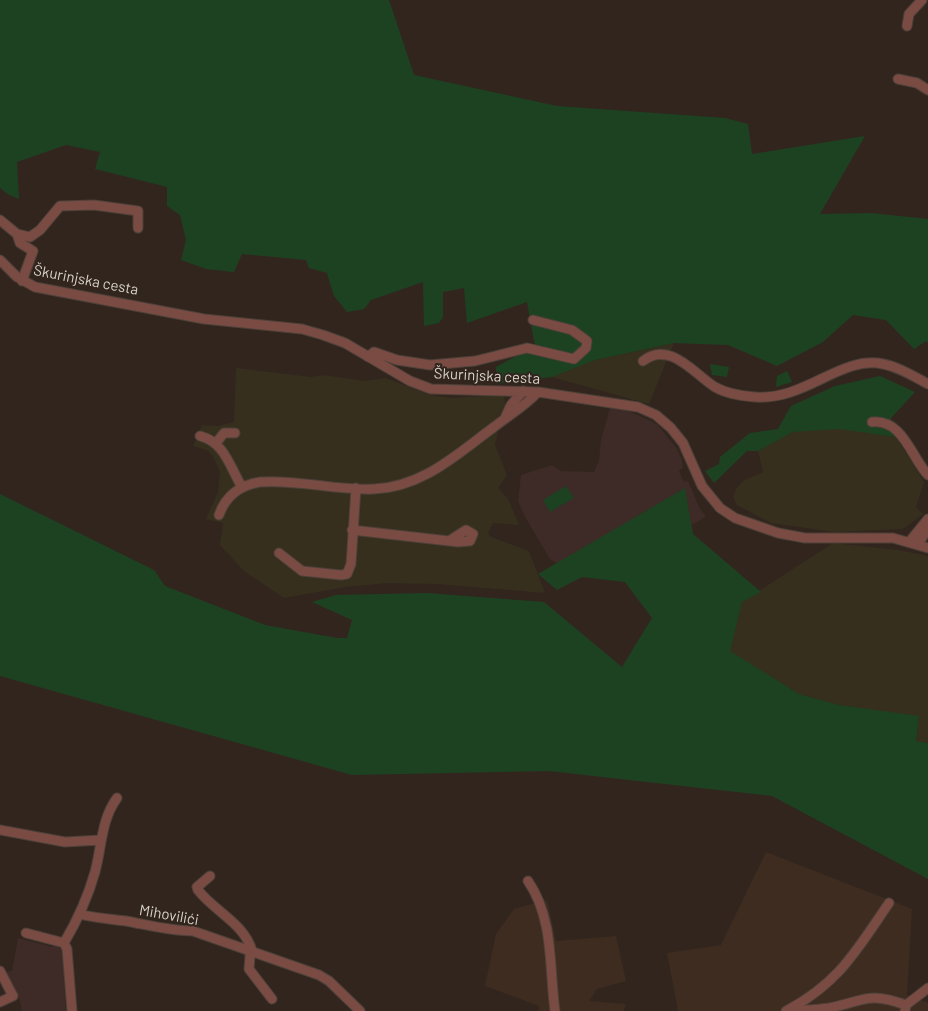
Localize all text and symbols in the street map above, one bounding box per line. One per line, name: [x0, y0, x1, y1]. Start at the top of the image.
street label: Škurinjska cesta: [32, 261, 140, 299]
street label: Škurinjska cesta: [433, 364, 541, 388]
street label: Mihovilići: [138, 901, 200, 929]

